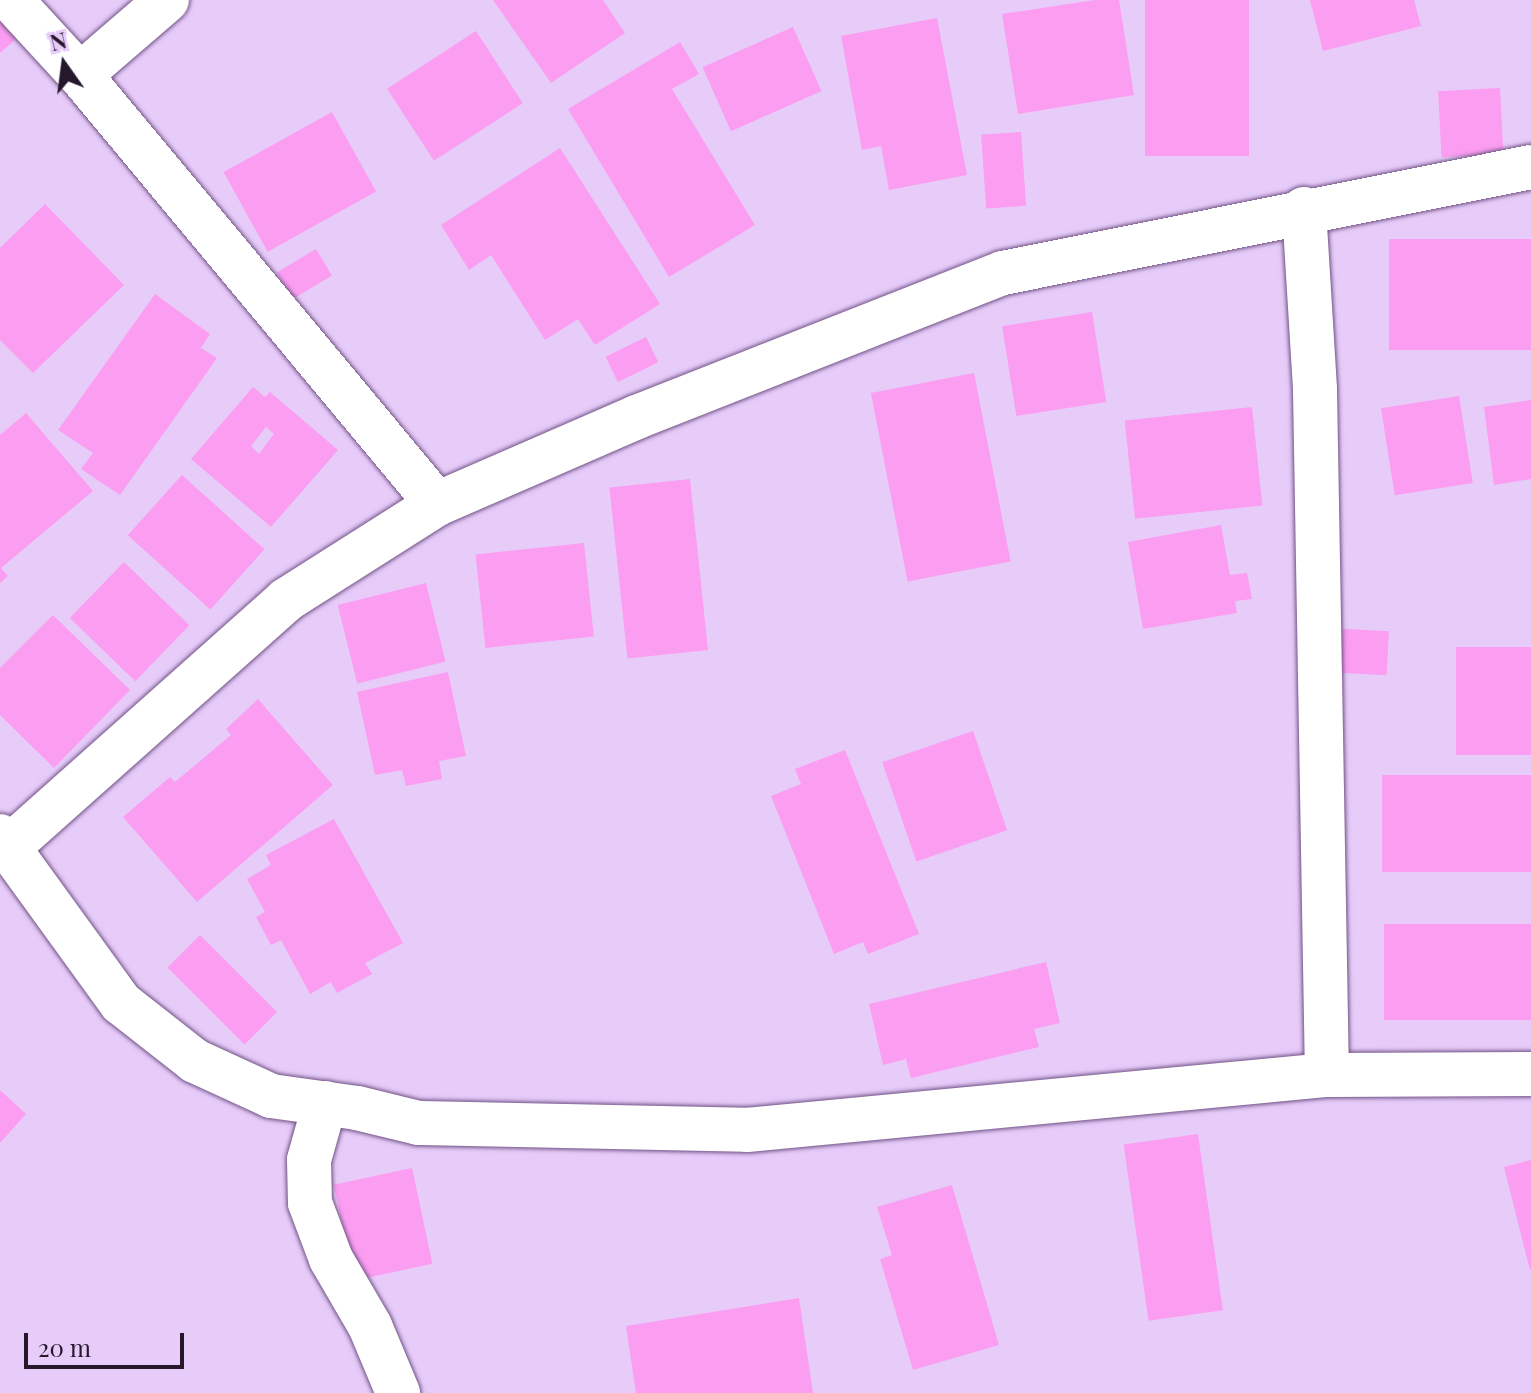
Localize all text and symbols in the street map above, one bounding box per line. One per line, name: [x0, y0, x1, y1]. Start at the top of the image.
north arrow: [24, 24, 104, 104]
text: N: [47, 24, 70, 57]
scale bar: [28, 1317, 188, 1367]
text: 20 m: [38, 1331, 91, 1363]

